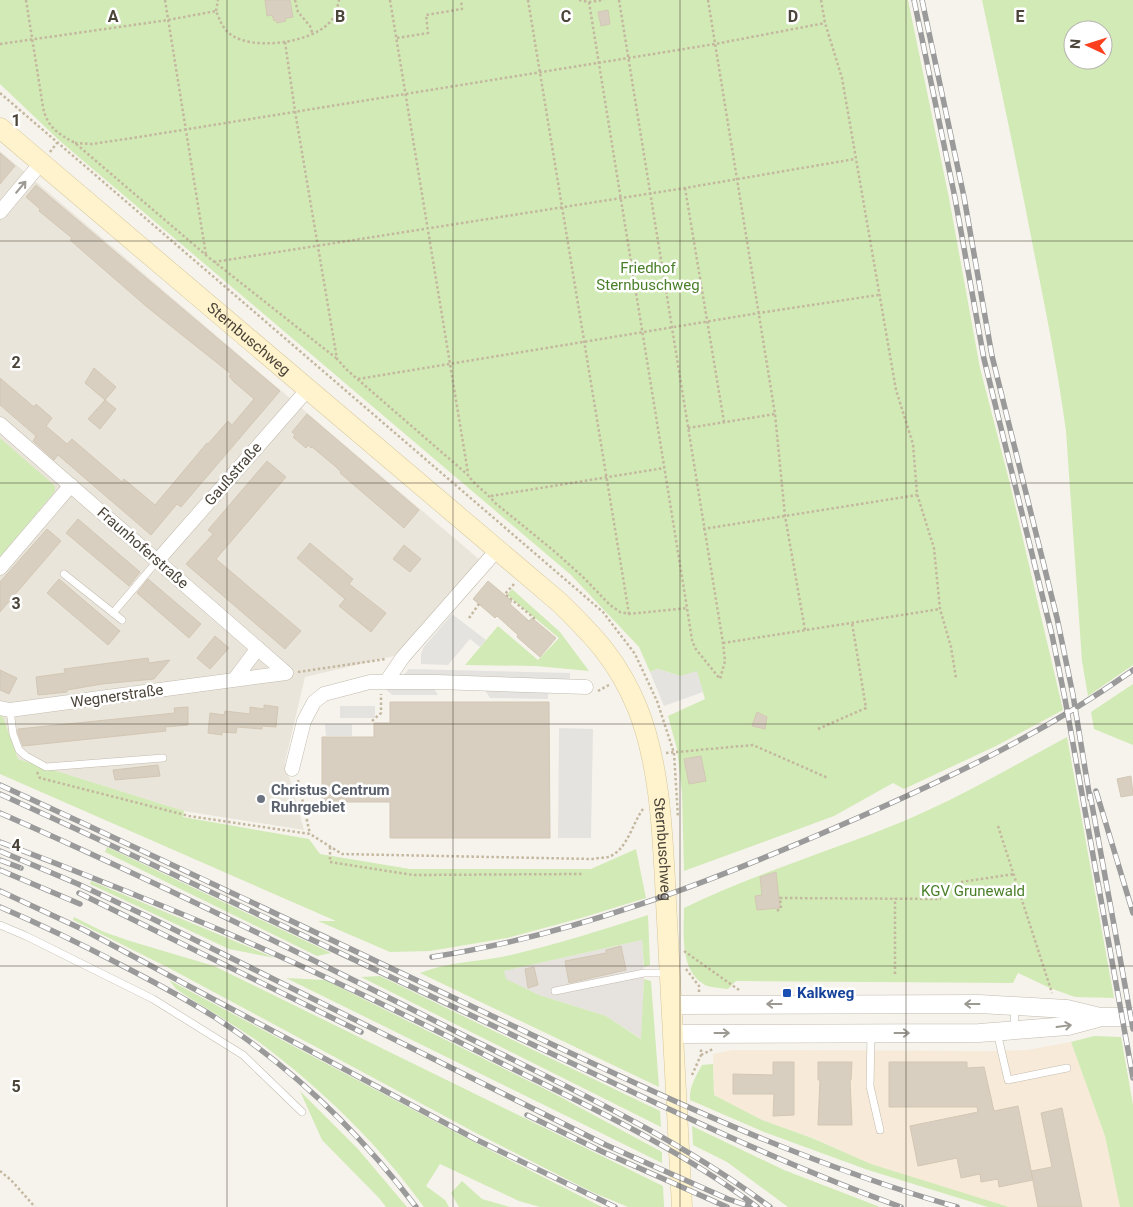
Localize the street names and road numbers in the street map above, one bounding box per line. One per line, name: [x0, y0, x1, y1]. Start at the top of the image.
street label: Sternbuschweg: [203, 299, 294, 379]
street label: Gaußstraße: [201, 439, 265, 509]
street label: Fraunhoferstraße: [94, 503, 192, 593]
street label: Wegnerstraße: [70, 681, 164, 711]
street label: Sternbuschweg: [650, 797, 675, 901]

